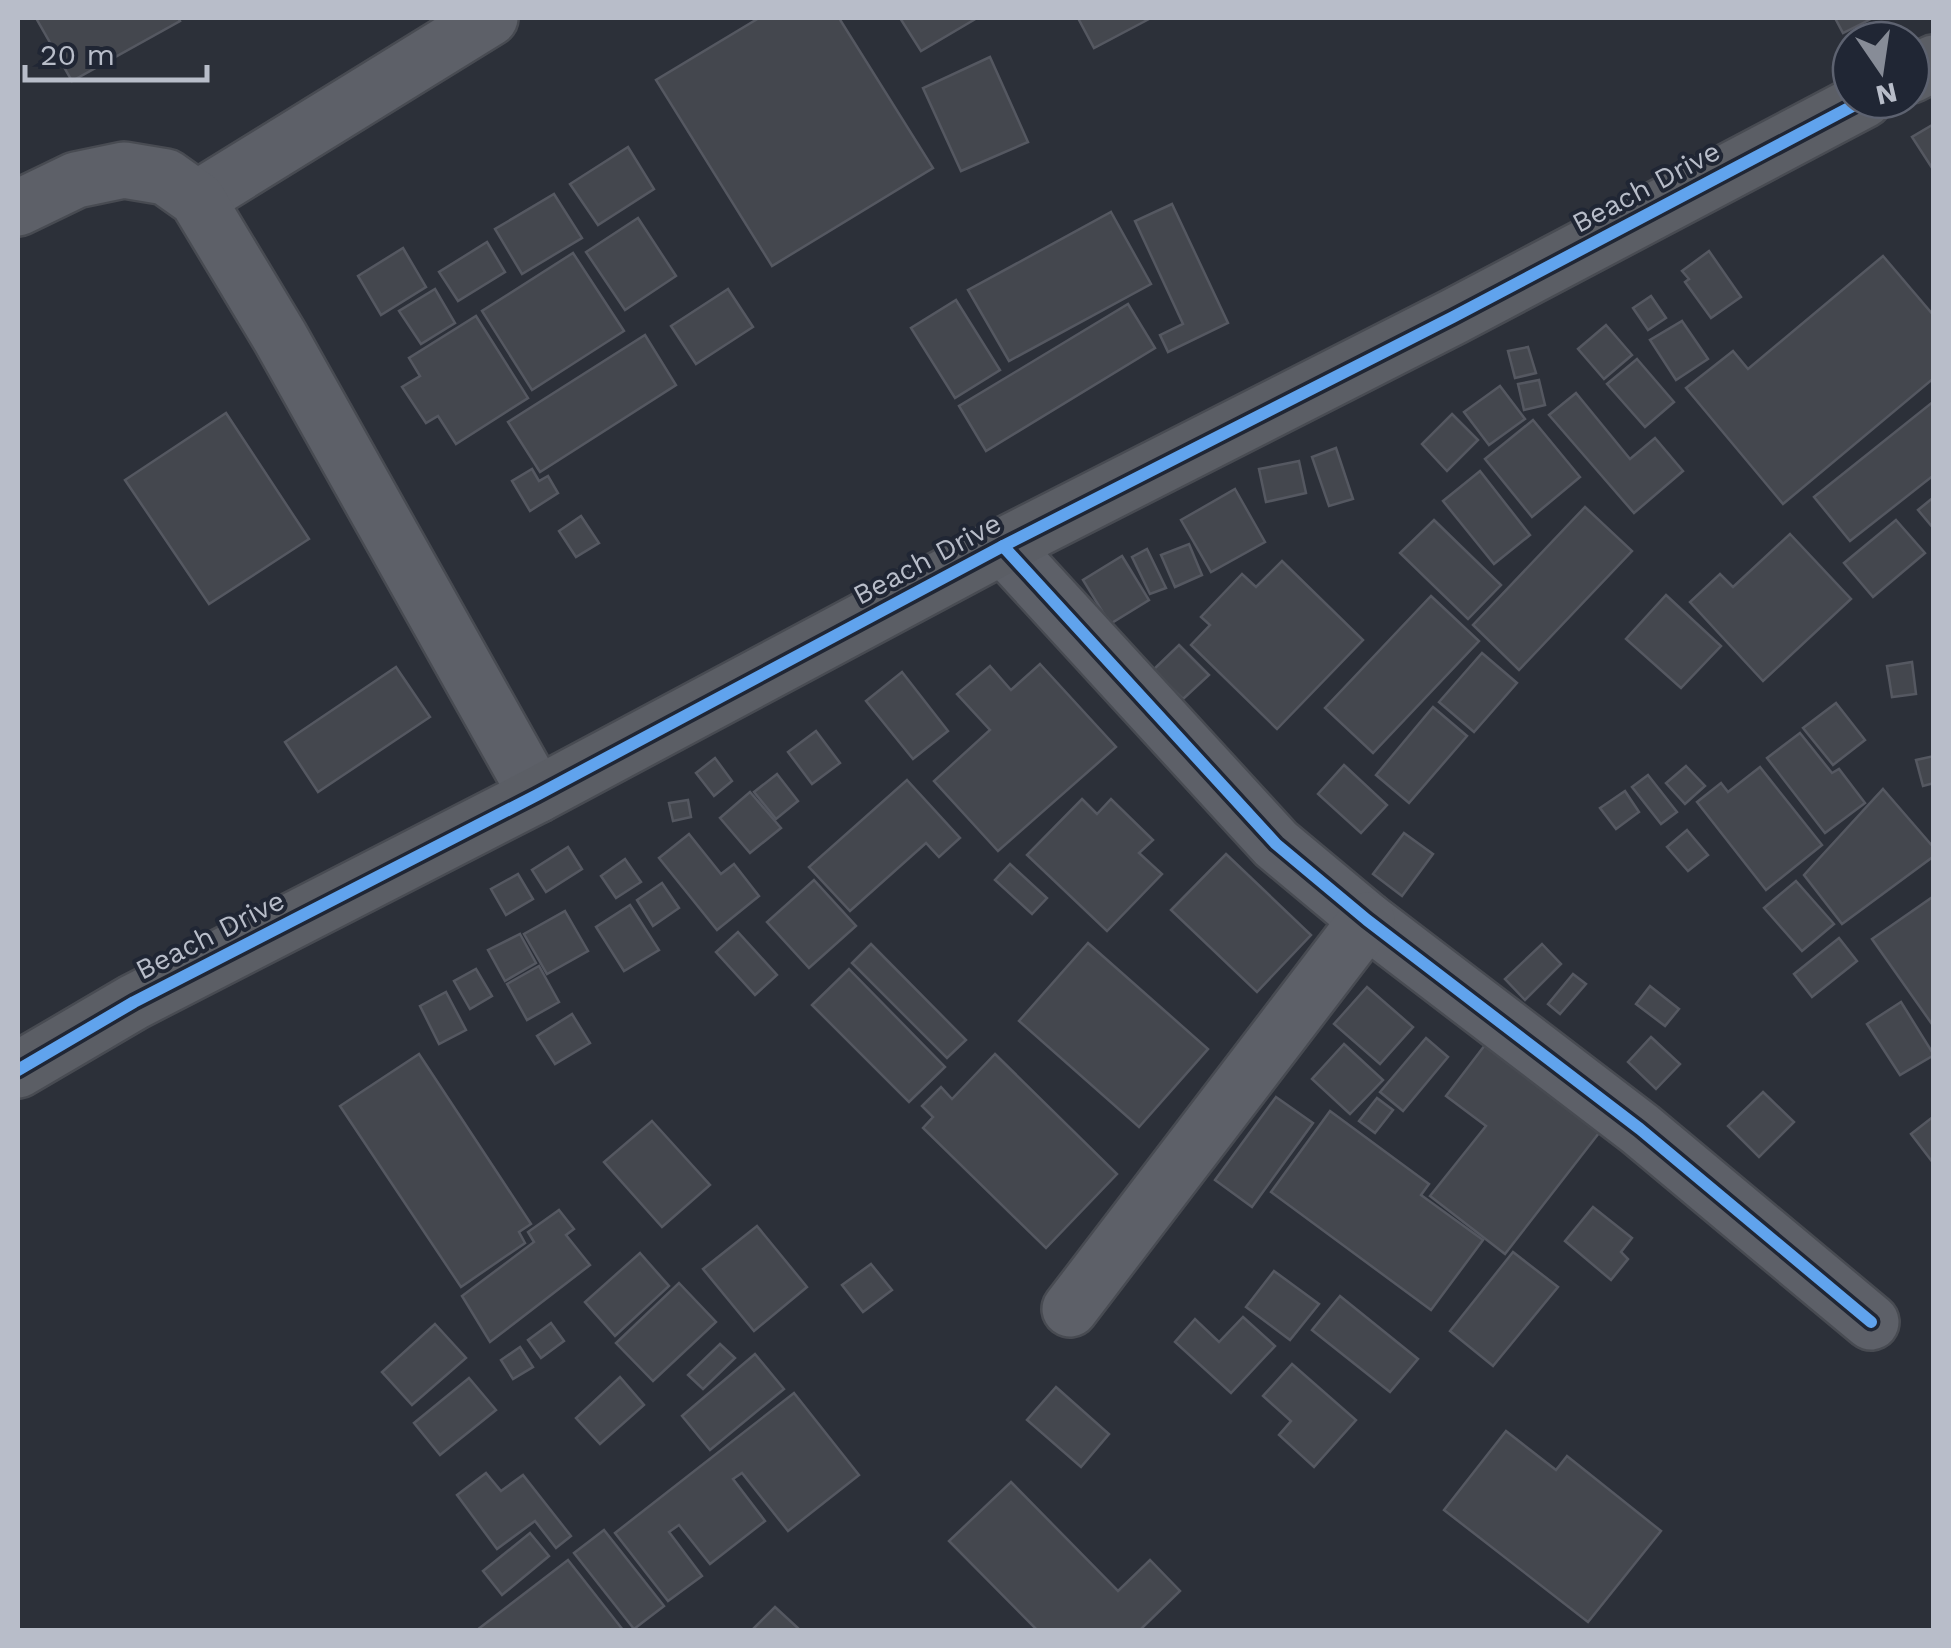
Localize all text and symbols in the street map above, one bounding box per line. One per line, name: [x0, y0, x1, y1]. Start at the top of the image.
scale bar: [25, 20, 208, 82]
north arrow: [1831, 20, 1931, 120]
text: 20 m: [40, 37, 115, 72]
text: N: [1873, 75, 1900, 112]
street label: Beach Drive: [1567, 134, 1725, 240]
street label: Beach Drive: [848, 506, 1006, 612]
street label: Beach Drive: [130, 883, 290, 987]

